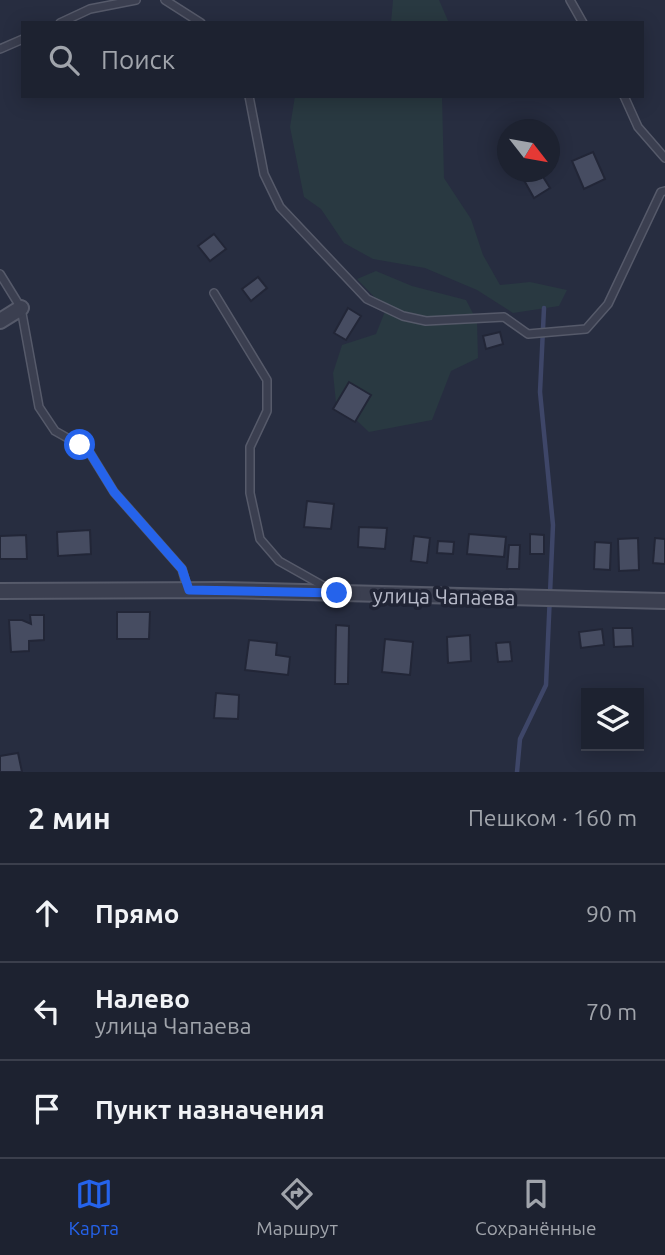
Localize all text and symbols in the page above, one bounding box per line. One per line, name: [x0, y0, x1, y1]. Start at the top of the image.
search box: [21, 21, 644, 98]
icon: search: [45, 41, 83, 79]
text: Поиск: [101, 45, 175, 74]
north arrow: [497, 119, 560, 182]
route start: [64, 429, 95, 460]
route end: [321, 577, 352, 608]
street label: улица Чапаева: [372, 583, 516, 609]
map controls: [581, 688, 644, 751]
button: layers: [581, 688, 644, 751]
text: 2 мин: [28, 801, 111, 835]
text: Пешком · 160 m: [468, 805, 637, 830]
icon: ahead: [28, 894, 66, 932]
text: Прямо: [95, 899, 179, 928]
text: 90 m: [586, 901, 637, 926]
text: Налево: [95, 984, 190, 1013]
icon: left: [28, 992, 66, 1030]
text: 70 m: [586, 999, 637, 1024]
text: улица Чапаева: [95, 1013, 251, 1038]
icon: arrive: [28, 1090, 66, 1128]
text: Пункт назначения: [95, 1095, 325, 1124]
tab: Карта: [69, 1175, 119, 1239]
tab: Маршрут: [256, 1175, 338, 1239]
tab: Сохранённые: [475, 1175, 597, 1239]

